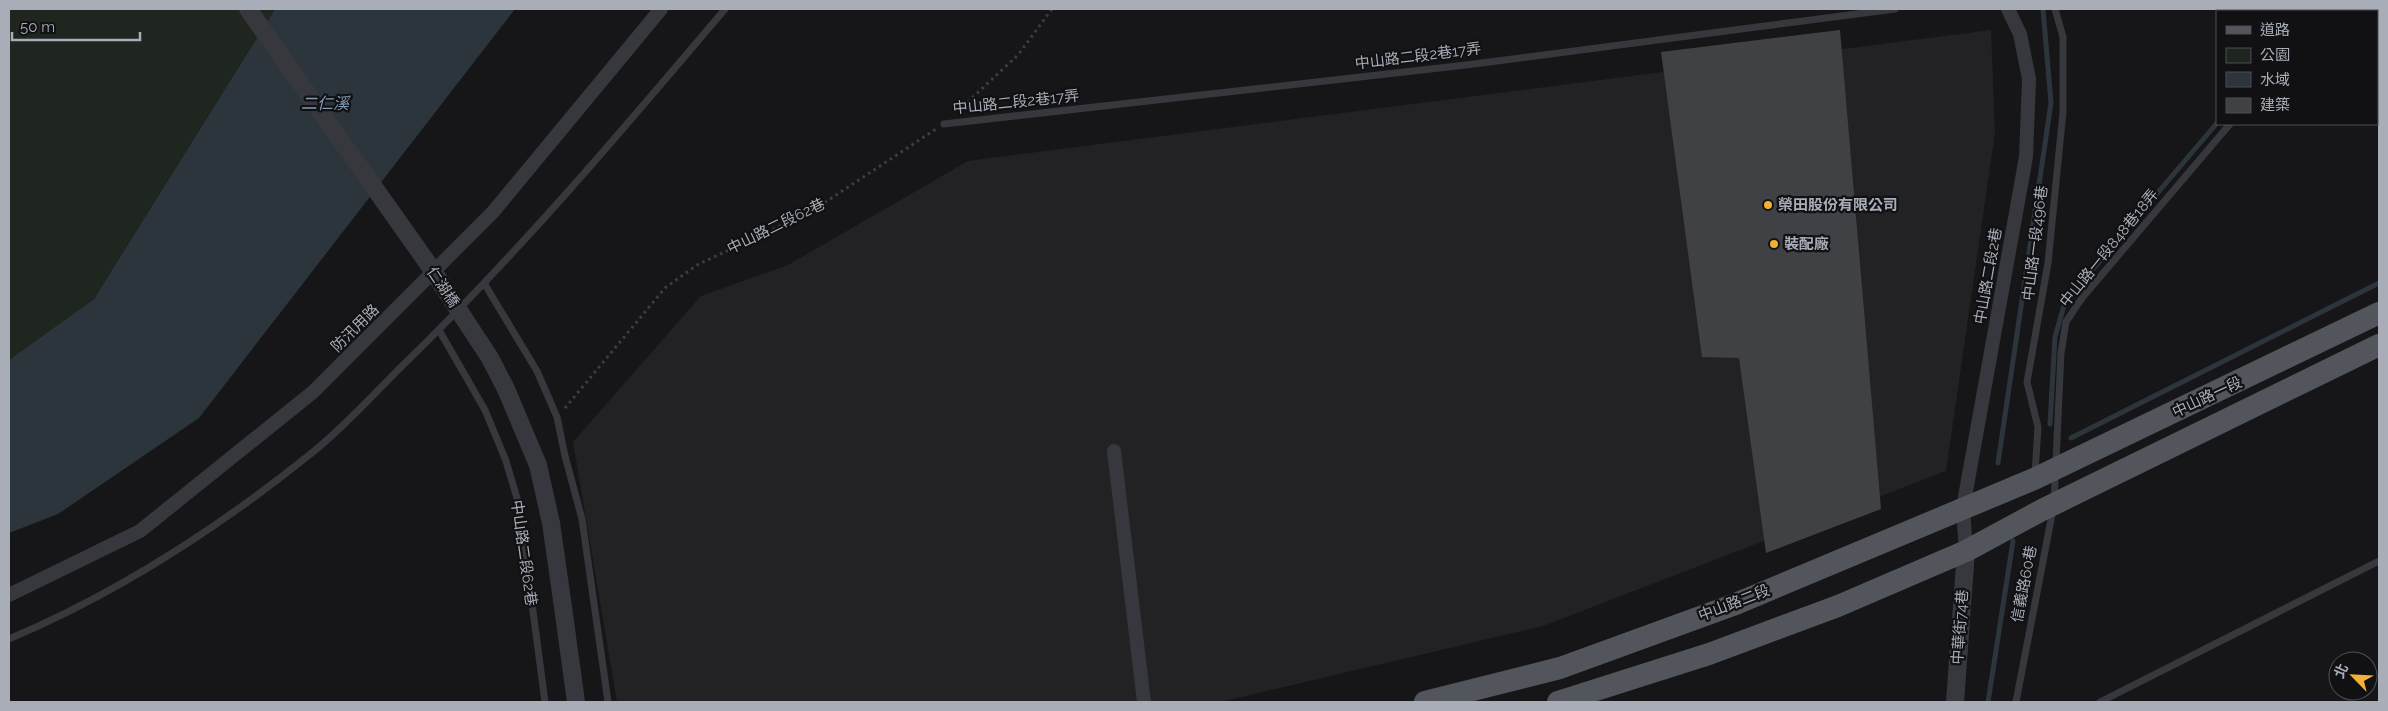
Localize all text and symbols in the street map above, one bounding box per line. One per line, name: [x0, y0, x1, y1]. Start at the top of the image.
scale bar: [12, 10, 140, 42]
legend: [2216, 10, 2378, 125]
text: 50 m: [20, 18, 55, 36]
text: 道路: [2260, 21, 2290, 39]
street label: 中山路二段2巷17弄: [1354, 39, 1482, 73]
text: 公園: [2260, 46, 2290, 64]
text: 水域: [2260, 71, 2290, 89]
street label: 中山路二段2巷17弄: [952, 86, 1080, 118]
water label: 二仁溪: [301, 94, 351, 113]
text: 建築: [2260, 96, 2290, 114]
street label: 中山路一段496巷: [2019, 184, 2051, 302]
street label: 中山路一段848巷18弄: [2056, 185, 2162, 311]
street label: 中山路二段62巷: [724, 194, 828, 258]
place label: 榮田股份有限公司: [1778, 196, 1898, 214]
marker: 榮田股份有限公司: [1762, 199, 1774, 211]
street label: 中山路二段2巷: [1971, 226, 2005, 326]
place label: 裝配廠: [1784, 235, 1829, 253]
marker: 裝配廠: [1768, 238, 1780, 250]
street label: 仁湖橋: [423, 263, 463, 311]
street label: 防汛用路: [327, 300, 383, 356]
street label: 中山路一段: [2169, 373, 2245, 421]
street label: 中山路二段62巷: [508, 499, 540, 607]
street label: 信義路60巷: [2008, 544, 2040, 624]
street label: 中山路二段: [1696, 581, 1772, 625]
street label: 中華街74巷: [1948, 589, 1972, 665]
north arrow: [2328, 651, 2378, 701]
text: 北: [2331, 661, 2351, 680]

